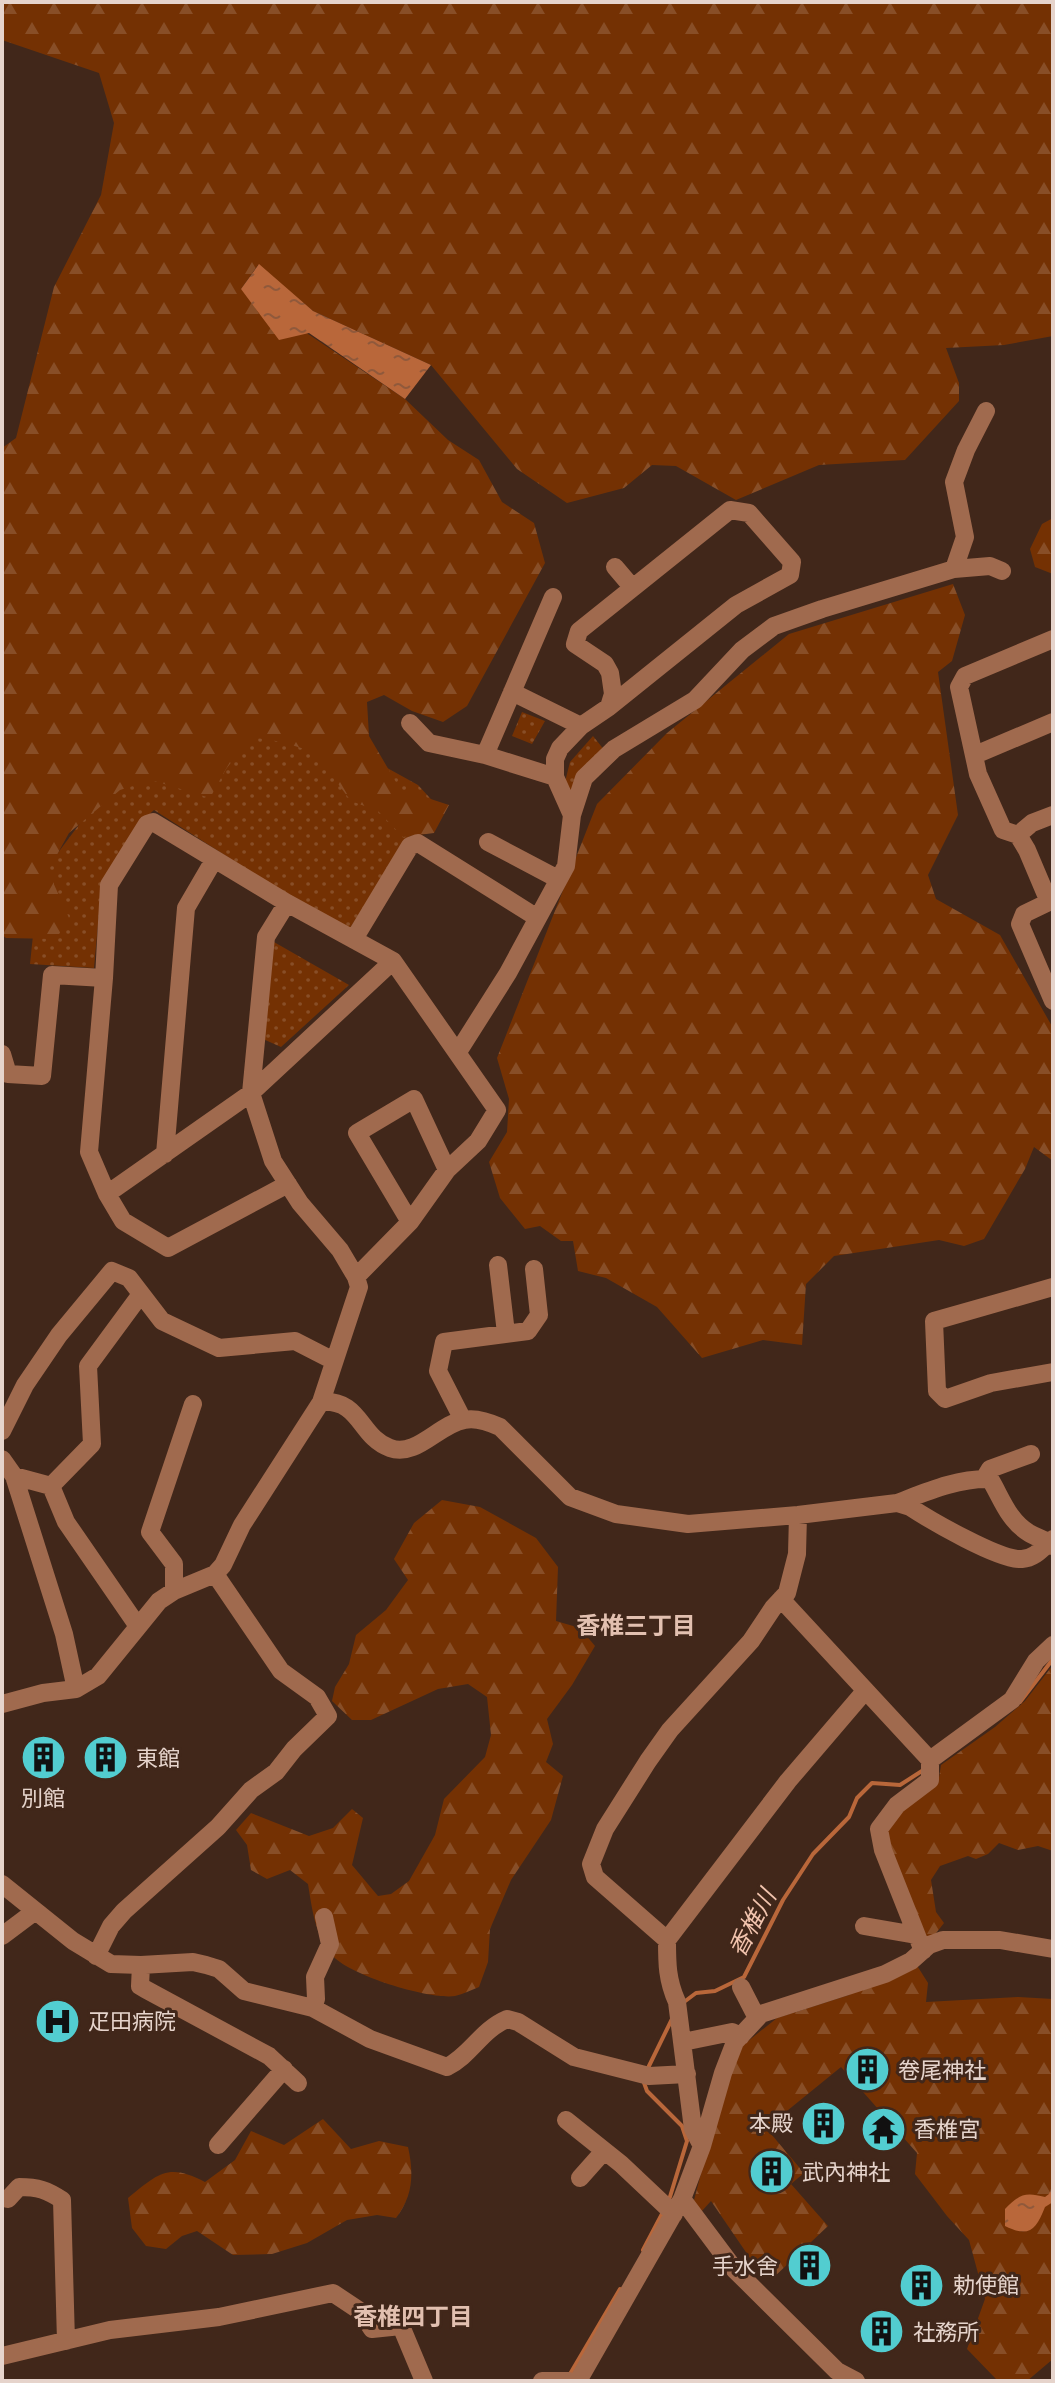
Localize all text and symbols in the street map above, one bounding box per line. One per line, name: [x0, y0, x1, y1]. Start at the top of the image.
district label: 香椎三丁目: [576, 1609, 696, 1642]
building icon: 別館: [19, 1733, 67, 1781]
building icon: 東館: [81, 1734, 129, 1782]
place label: 東館: [136, 1743, 180, 1774]
place label: 別館: [21, 1783, 65, 1814]
water label: 香椎川: [721, 1881, 785, 1963]
hospital icon: 疋田病院: [33, 1997, 81, 2045]
place label: 疋田病院: [88, 2006, 176, 2037]
building icon: 卷尾神社: [843, 2046, 891, 2094]
place label: 卷尾神社: [898, 2055, 986, 2086]
building icon: 本殿: [800, 2099, 848, 2147]
temple icon: 香椎宮: [859, 2105, 907, 2153]
place label: 本殿: [749, 2108, 793, 2139]
place label: 香椎宮: [914, 2114, 980, 2145]
building icon: 武內神社: [747, 2148, 795, 2196]
place label: 武內神社: [802, 2157, 890, 2188]
building icon: 手水舍: [785, 2242, 833, 2290]
place label: 手水舍: [712, 2251, 778, 2282]
building icon: 勅使館: [898, 2261, 946, 2309]
place label: 勅使館: [953, 2270, 1019, 2301]
district label: 香椎四丁目: [353, 2300, 473, 2333]
building icon: 社務所: [858, 2308, 906, 2356]
place label: 社務所: [913, 2317, 979, 2348]

